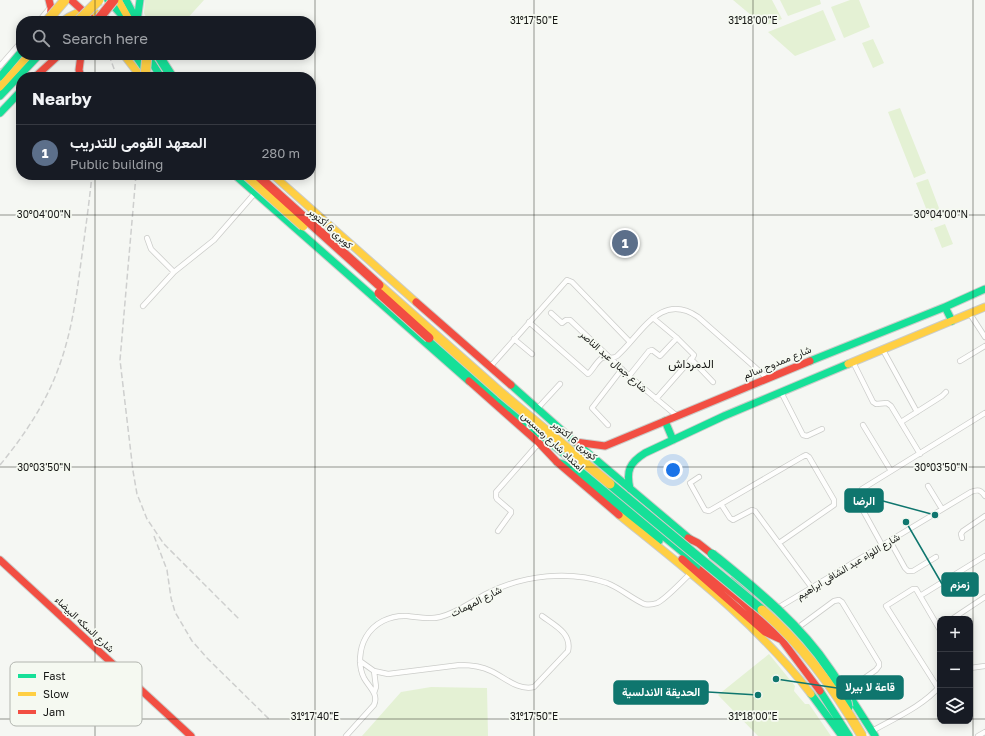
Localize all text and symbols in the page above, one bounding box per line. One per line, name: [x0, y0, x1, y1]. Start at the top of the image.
text: 31°17'50"E: [510, 14, 558, 26]
text: 31°18'00"E: [728, 14, 778, 26]
search box: [16, 16, 316, 60]
icon: search: [30, 27, 52, 49]
text: Search here: [62, 29, 148, 47]
text: Nearby: [32, 88, 92, 109]
text: المعهد القومى للتدريب: [70, 133, 207, 151]
text: 1: [42, 145, 48, 161]
text: 280 m: [262, 145, 300, 161]
text: Public building: [70, 156, 163, 172]
street label: كوبرى 6 أكتوبر: [305, 204, 356, 252]
text: 30°04'00"N: [17, 208, 71, 220]
text: 30°04'00"N: [914, 208, 968, 220]
pin: 1: [612, 228, 638, 258]
street label: شارع جمال عبد الناصر: [576, 327, 650, 395]
street label: شارع ممدوح سالم: [741, 343, 813, 382]
district label: الدمرداش: [668, 356, 714, 372]
street label: امتداد شارع رمسيس: [519, 409, 587, 474]
street label: كوبرى 6 أكتوبر: [549, 417, 601, 464]
your location: [663, 460, 683, 480]
text: 30°03'50"N: [17, 461, 71, 473]
text: 30°03'50"N: [914, 461, 968, 473]
callout: الرضا: [845, 489, 883, 512]
text: الرضا: [853, 494, 875, 508]
street label: شارع اللواء عبد الشافى ابراهيم: [794, 530, 902, 602]
callout: زمزم: [942, 573, 978, 596]
text: زمزم: [950, 577, 970, 592]
street label: شارع المهمات: [448, 583, 504, 620]
street label: شارع السكه البيضاء: [52, 593, 117, 655]
map controls: [937, 616, 973, 724]
button: +: [937, 616, 973, 652]
button: −: [937, 652, 973, 688]
legend: [10, 662, 142, 726]
text: Fast: [43, 669, 66, 682]
callout: قاعة لا بيرلا: [837, 676, 903, 699]
text: قاعة لا بيرلا: [845, 680, 895, 694]
callout: الحديقة الاندلسية: [614, 681, 708, 704]
text: الحديقة الاندلسية: [622, 685, 700, 699]
text: Slow: [43, 687, 69, 700]
button: layers: [937, 688, 973, 724]
text: Jam: [43, 705, 65, 718]
text: 31°17'40"E: [291, 710, 339, 722]
text: 31°17'50"E: [510, 710, 558, 722]
text: 31°18'00"E: [728, 710, 778, 722]

